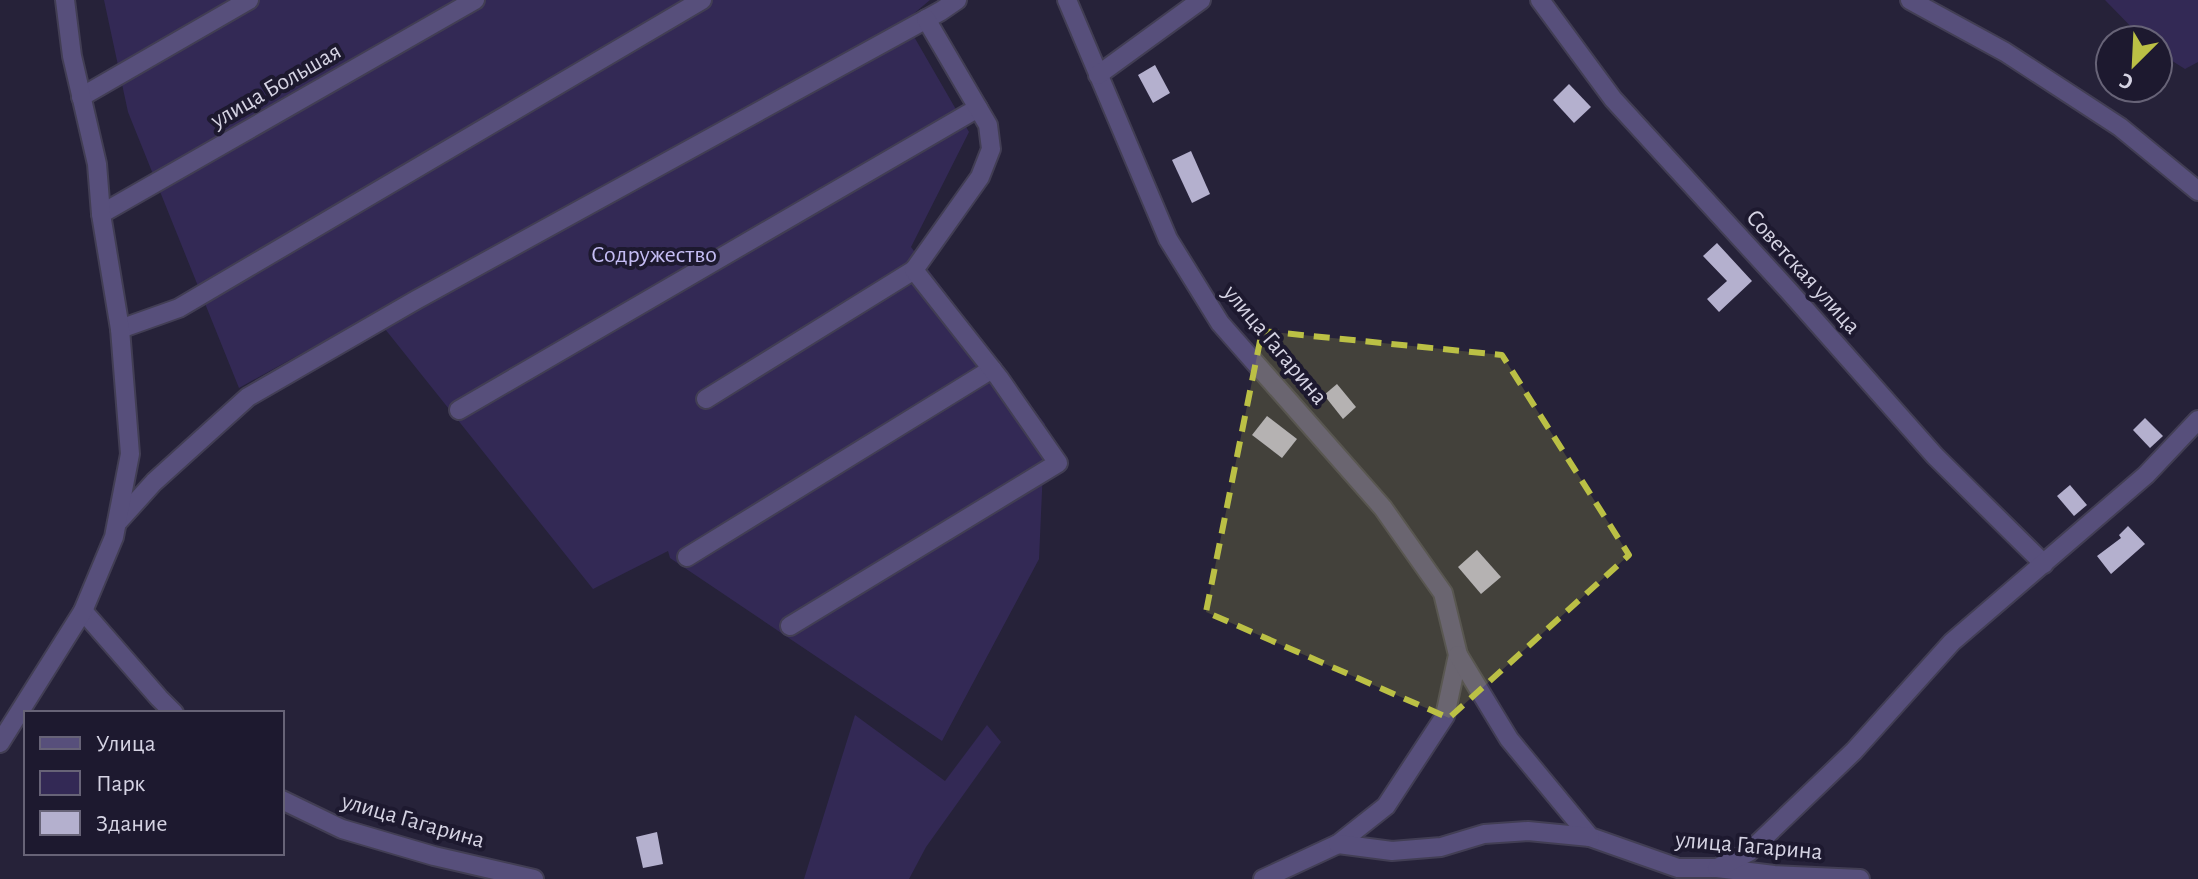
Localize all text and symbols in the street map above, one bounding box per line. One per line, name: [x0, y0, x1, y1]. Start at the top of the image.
north arrow: [2094, 24, 2174, 104]
street label: улица Большая: [206, 39, 345, 133]
text: С: [2116, 69, 2136, 94]
street label: Советская улица: [1741, 205, 1865, 339]
park label: Содружество: [591, 243, 717, 267]
street label: улица Гагарина: [1218, 280, 1332, 409]
legend: [24, 711, 284, 855]
text: Улица: [96, 732, 156, 756]
text: Парк: [96, 772, 145, 796]
street label: улица Гагарина: [338, 789, 487, 853]
text: Здание: [96, 812, 167, 836]
street label: улица Гагарина: [1673, 828, 1824, 864]

